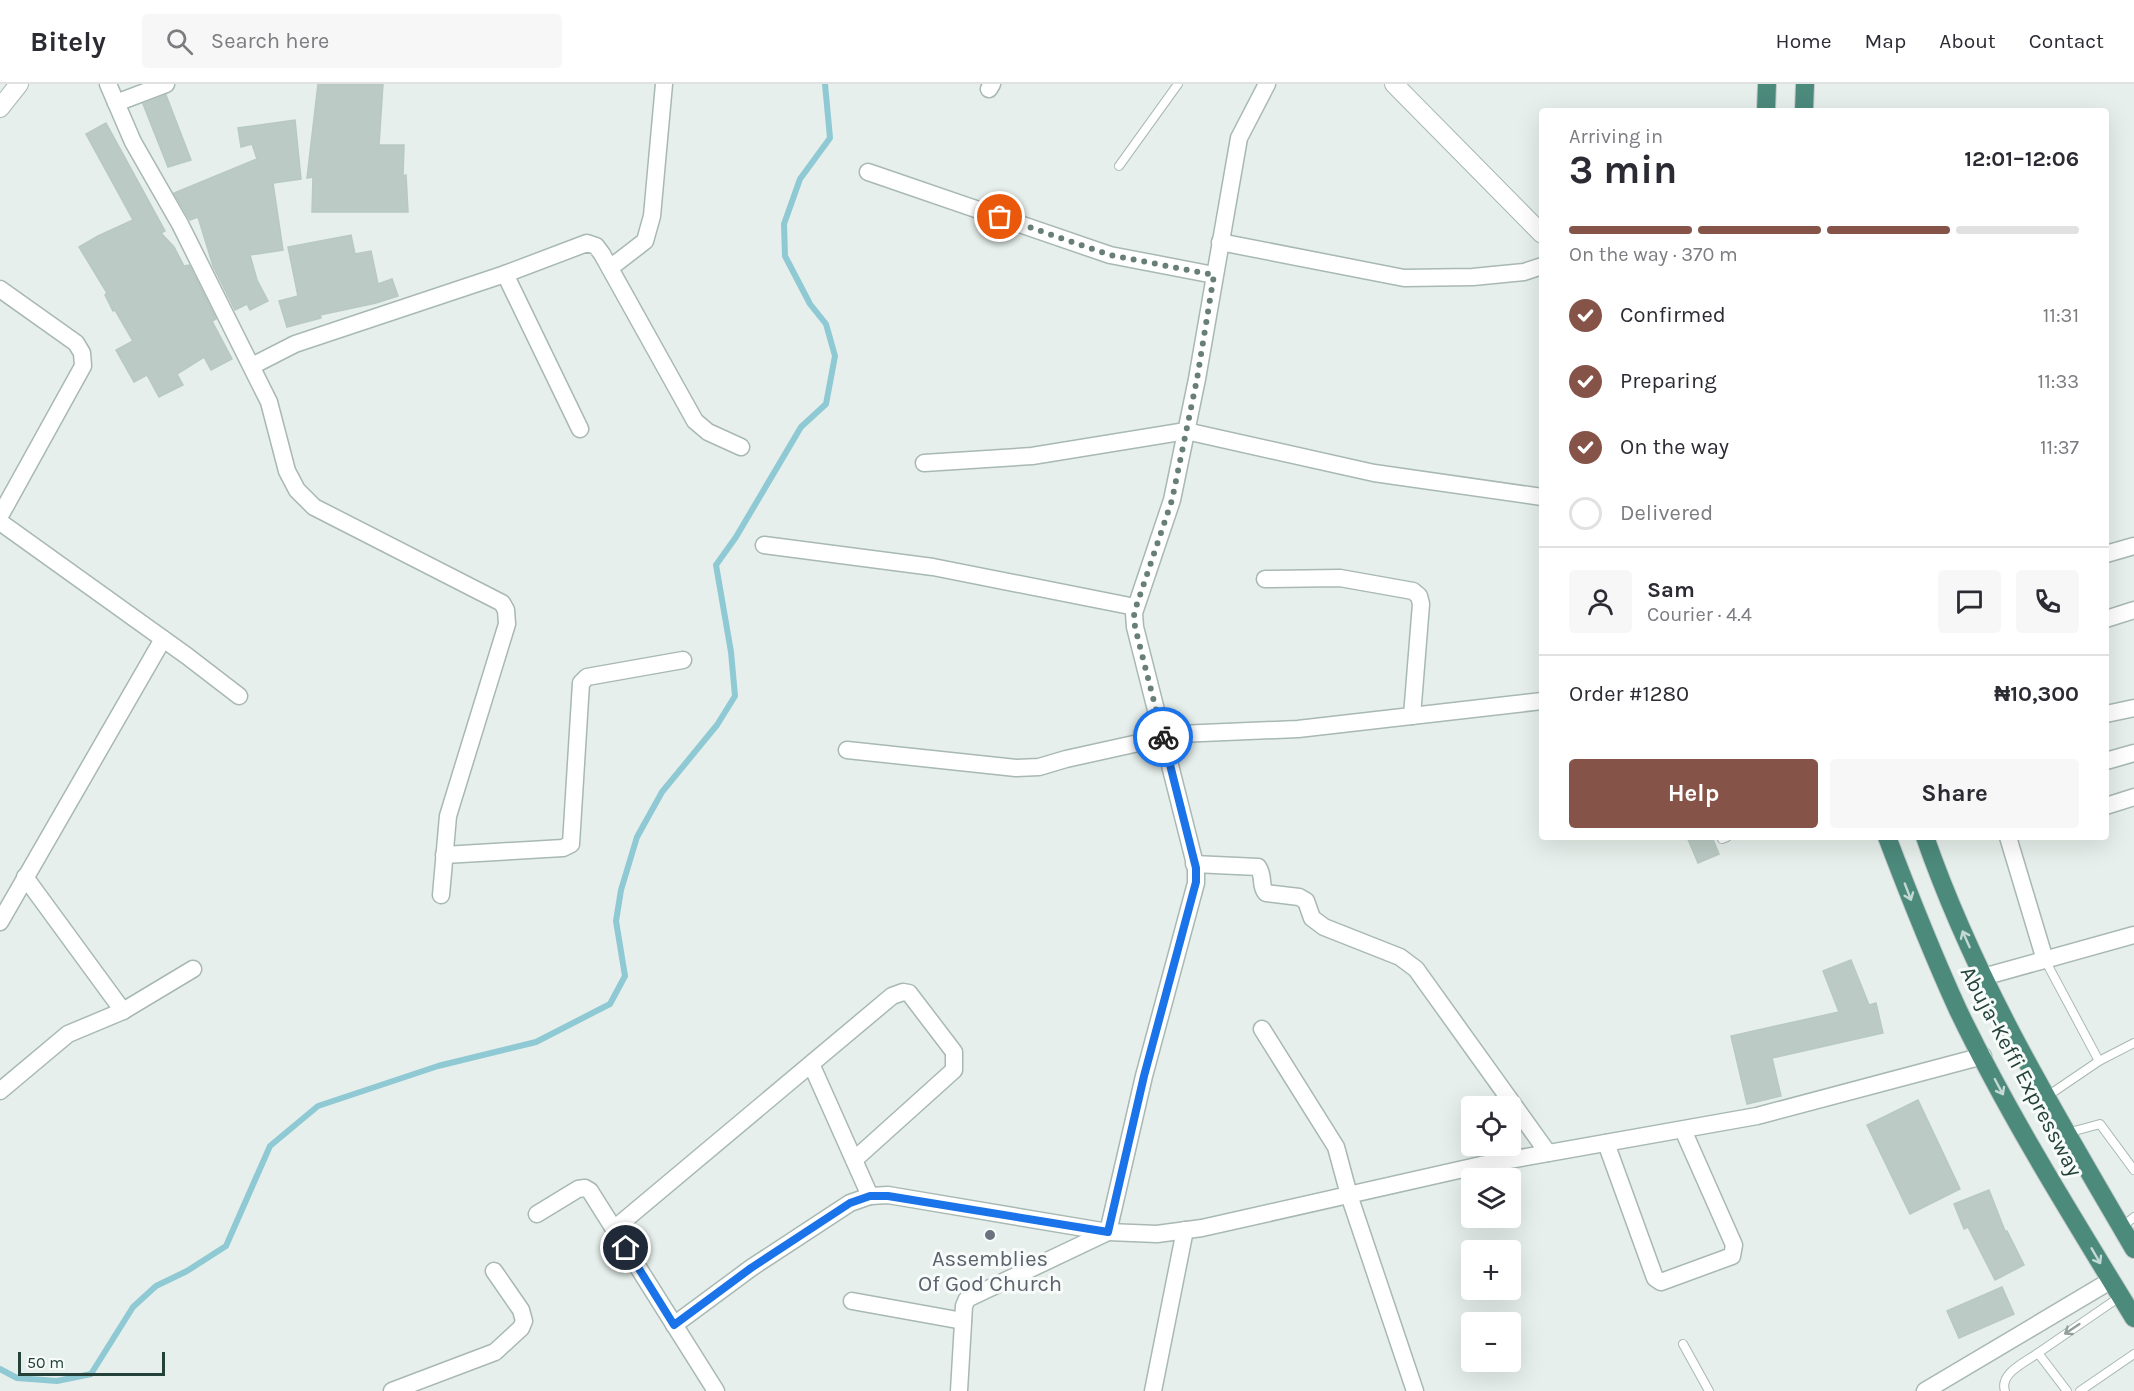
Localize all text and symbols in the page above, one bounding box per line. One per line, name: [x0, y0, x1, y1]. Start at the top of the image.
search box: [142, 14, 562, 68]
text: Bitely: [30, 25, 106, 58]
icon: search: [163, 25, 196, 58]
text: Search here: [211, 28, 329, 54]
text: Home: [1776, 29, 1832, 53]
text: Map: [1865, 29, 1906, 53]
text: About: [1939, 29, 1996, 53]
text: Contact: [2029, 29, 2104, 53]
text: Arriving in: [1569, 125, 1663, 148]
text: 12:01–12:06: [1964, 146, 2079, 172]
text: 3 min: [1569, 147, 1677, 193]
pin: [974, 191, 1025, 242]
icon: bag: [983, 200, 1016, 233]
text: On the way · 370 m: [1569, 243, 1738, 266]
icon: check: [1569, 299, 1602, 332]
text: Confirmed: [1620, 302, 1726, 328]
text: 11:31: [2043, 304, 2079, 327]
icon: check: [1569, 365, 1602, 398]
text: Preparing: [1620, 368, 1717, 394]
text: 11:33: [2038, 370, 2079, 393]
icon: check: [1569, 431, 1602, 464]
text: On the way: [1620, 434, 1729, 460]
text: 11:37: [2040, 436, 2079, 459]
text: Delivered: [1620, 500, 1713, 526]
button: person: [1569, 570, 1632, 633]
button: chat: [1938, 570, 2001, 633]
button: phone: [2016, 570, 2079, 633]
text: Sam: [1647, 577, 1695, 603]
text: Courier · 4.4: [1647, 603, 1752, 626]
text: Order #1280: [1569, 681, 1689, 707]
text: ₦10,300: [1994, 681, 2079, 707]
courier: [1133, 707, 1193, 767]
icon: bike: [1147, 721, 1180, 754]
button: Help: [1569, 759, 1818, 828]
button: Share: [1830, 759, 2079, 828]
one-way arrow: [1903, 882, 1914, 900]
one-way arrow: [1959, 931, 1971, 949]
street label: Abuja-Keffi Expressway: [1955, 962, 2088, 1181]
one-way arrow: [1993, 1078, 2005, 1095]
map controls: [1461, 1096, 1521, 1372]
button: locate: [1461, 1096, 1521, 1156]
button: layers: [1461, 1168, 1521, 1228]
pin: [600, 1222, 651, 1273]
marker: Assemblies Of God Church: [983, 1228, 997, 1242]
icon: home: [609, 1231, 642, 1264]
button: +: [1461, 1240, 1521, 1300]
place label: Assemblies Of God Church: [918, 1246, 1062, 1297]
one-way arrow: [2091, 1247, 2102, 1265]
button: −: [1461, 1312, 1521, 1372]
one-way arrow: [2065, 1323, 2081, 1335]
scale bar: [18, 1349, 165, 1376]
text: 50 m: [27, 1353, 64, 1372]

